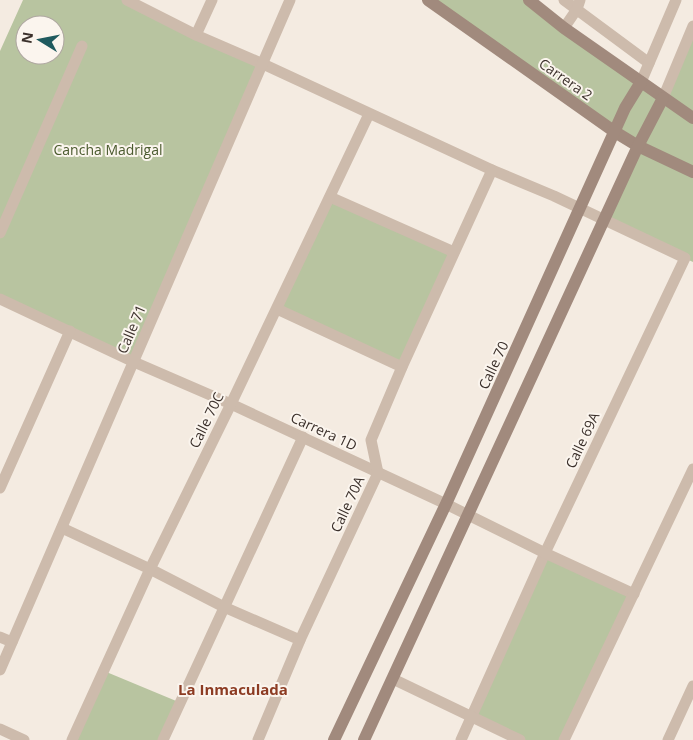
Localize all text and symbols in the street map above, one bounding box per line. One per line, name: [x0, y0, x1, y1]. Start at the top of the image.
north arrow: [15, 15, 65, 65]
text: N: [16, 30, 37, 45]
street label: Carrera 2: [536, 54, 596, 104]
park label: Cancha Madrigal: [54, 140, 163, 159]
street label: Calle 71: [112, 302, 150, 356]
street label: Calle 70: [474, 338, 512, 392]
street label: Calle 70C: [184, 389, 228, 451]
street label: Carrera 1D: [288, 407, 360, 455]
street label: Calle 69A: [561, 409, 603, 471]
street label: Calle 70A: [326, 473, 368, 535]
district label: La Inmaculada: [178, 679, 288, 699]

